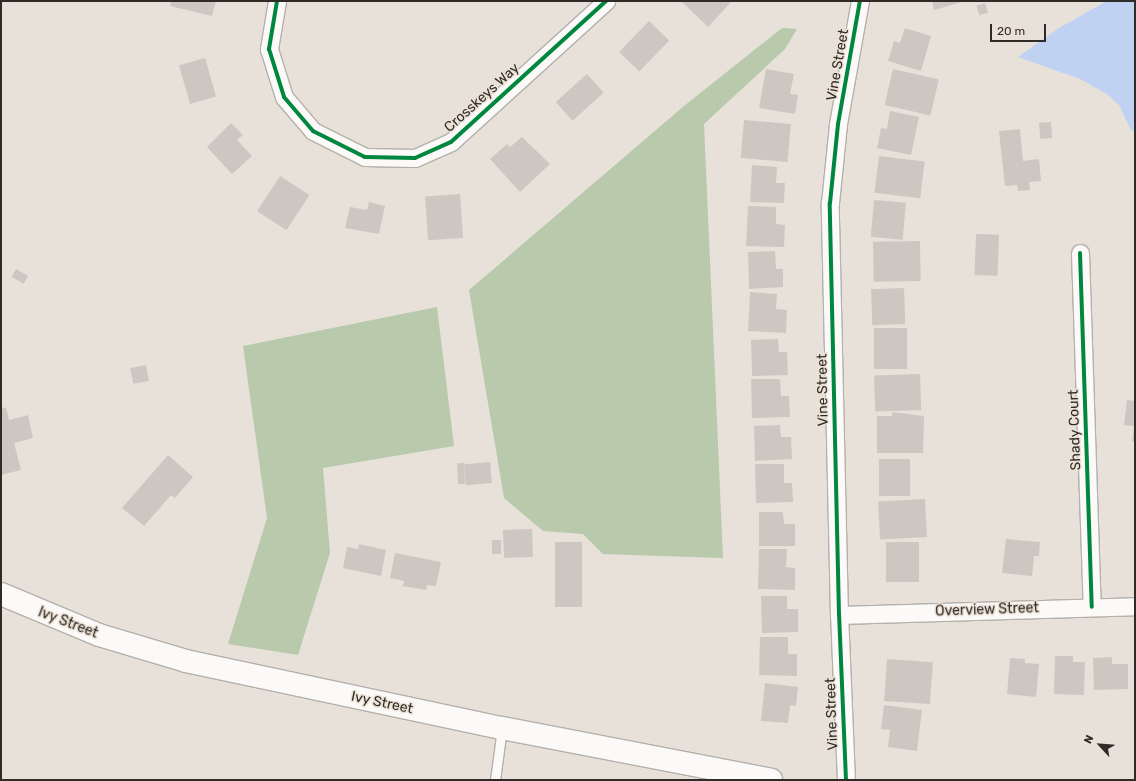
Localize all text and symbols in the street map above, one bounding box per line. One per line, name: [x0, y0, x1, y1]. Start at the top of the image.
scale bar: [992, 16, 1048, 42]
text: 20 m: [997, 24, 1025, 38]
street label: Vine Street: [823, 28, 853, 102]
street label: Crosskeys Way: [441, 60, 523, 136]
street label: Vine Street: [814, 353, 832, 427]
street label: Shady Court: [1065, 389, 1085, 471]
street label: Overview Street: [935, 600, 1039, 620]
street label: Ivy Street: [35, 604, 101, 642]
street label: Vine Street: [822, 677, 842, 751]
street label: Ivy Street: [349, 688, 415, 718]
north arrow: [1080, 725, 1120, 765]
text: N: [1081, 733, 1096, 746]

